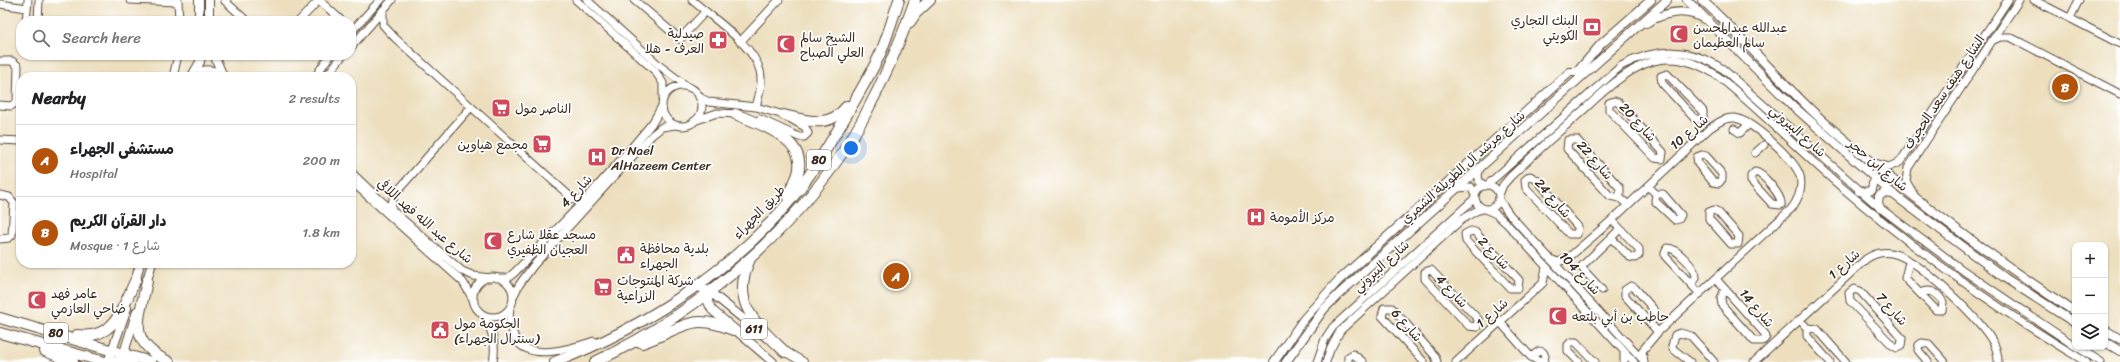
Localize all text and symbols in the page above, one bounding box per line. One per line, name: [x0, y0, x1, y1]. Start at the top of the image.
place label: البنك التجاري الكويتي: [1511, 9, 1578, 47]
search box: [16, 16, 356, 60]
bank icon: البنك التجاري الكويتي: [1581, 16, 1603, 38]
place label: عبدالله عبدالمحسن سالم العظيمان: [1693, 16, 1787, 54]
place label: صيدلية العرف - هلا: [645, 22, 704, 60]
mosque icon: عبدالله عبدالمحسن سالم العظيمان: [1668, 23, 1690, 45]
text: Search here: [62, 25, 141, 51]
place label: الشيخ سالم العلي الصباح: [800, 26, 864, 64]
icon: search: [30, 27, 52, 49]
pharmacy icon: صيدلية العرف - هلا: [707, 29, 729, 51]
street label: الشارع هيف سعد الحجرف: [1897, 30, 1991, 154]
mosque icon: الشيخ سالم العلي الصباح: [775, 33, 797, 55]
pin: B: [2052, 72, 2078, 102]
text: Nearby: [32, 83, 86, 113]
text: 2 results: [289, 87, 340, 110]
supermarket icon: الناصر مول: [490, 97, 512, 119]
place label: الناصر مول: [515, 97, 571, 120]
street label: شارع 20: [1614, 97, 1662, 147]
street label: شارع البيروني: [1764, 99, 1832, 163]
street label: شارع مرشد آل الطويلة الشمري: [1395, 105, 1531, 229]
street label: شارع 10: [1664, 108, 1714, 156]
street label: شارع ابن حجر: [1842, 132, 1913, 197]
place label: مجمع هياوين: [457, 133, 528, 156]
supermarket icon: مجمع هياوين: [531, 133, 553, 155]
street label: شارع 22: [1571, 135, 1619, 185]
text: مستشفى الجهراء: [70, 136, 174, 162]
your location: [841, 138, 861, 158]
place label: Dr Nael AlHazeem Center: [610, 139, 712, 177]
hospital icon: Dr Nael AlHazeem Center: [586, 146, 608, 168]
text: A: [41, 149, 49, 172]
text: 200 m: [303, 149, 340, 172]
road number: 80: [807, 150, 831, 170]
text: Hospital: [70, 162, 118, 185]
street label: شارع 4: [554, 169, 598, 213]
street label: شارع عبد الله فهد اللافي: [372, 173, 478, 269]
street label: شارع 24: [1529, 173, 1577, 223]
street label: طريق الجهراء: [727, 179, 791, 245]
hospital icon: مركز الأمومة: [1245, 206, 1267, 228]
place label: مركز الأمومة: [1270, 206, 1335, 229]
text: دار القرآن الكريم: [70, 208, 166, 234]
text: B: [41, 221, 49, 244]
text: 1.8 km: [302, 221, 340, 244]
place label: مسجد عقلا شارع العجيان الظفيري: [507, 223, 596, 261]
mosque icon: مسجد عقلا شارع العجيان الظفيري: [482, 230, 504, 252]
street label: شارع 2: [1472, 231, 1516, 275]
text: Mosque · شارع 1: [70, 234, 160, 257]
street label: شارع البيروني: [1347, 234, 1415, 298]
place label: بلدية محافظة الجهراء: [640, 237, 709, 275]
map controls: [2072, 242, 2108, 350]
button: +: [2072, 242, 2108, 278]
street label: شارع 1: [1823, 243, 1865, 285]
public building icon: بلدية محافظة الجهراء: [615, 244, 637, 266]
street label: شارع 104: [1553, 246, 1607, 300]
pin: A: [883, 261, 909, 291]
place label: شركة المنتوجات الزراعية: [617, 269, 694, 307]
street label: شارع 4: [1430, 269, 1474, 313]
supermarket icon: شركة المنتوجات الزراعية: [592, 276, 614, 298]
button: −: [2072, 278, 2108, 314]
place label: عامر فهد ضاحي العازمي: [51, 282, 126, 320]
street label: شارع 14: [1734, 283, 1780, 333]
street label: شارع 7: [1870, 287, 1914, 331]
mosque icon: عامر فهد ضاحي العازمي: [26, 289, 48, 311]
street label: شارع 1: [1470, 292, 1514, 334]
street label: شارع 6: [1386, 303, 1428, 347]
mosque icon: حاطب بن أبي بلتعه: [1547, 305, 1569, 327]
place label: حاطب بن أبي بلتعه: [1572, 305, 1669, 328]
place label: الحكومة مول (سنترال الجهراء): [454, 312, 541, 350]
button: layers: [2072, 314, 2108, 350]
public building icon: الحكومة مول (سنترال الجهراء): [429, 319, 451, 341]
road number: 611: [741, 319, 767, 339]
road number: 80: [44, 323, 68, 343]

